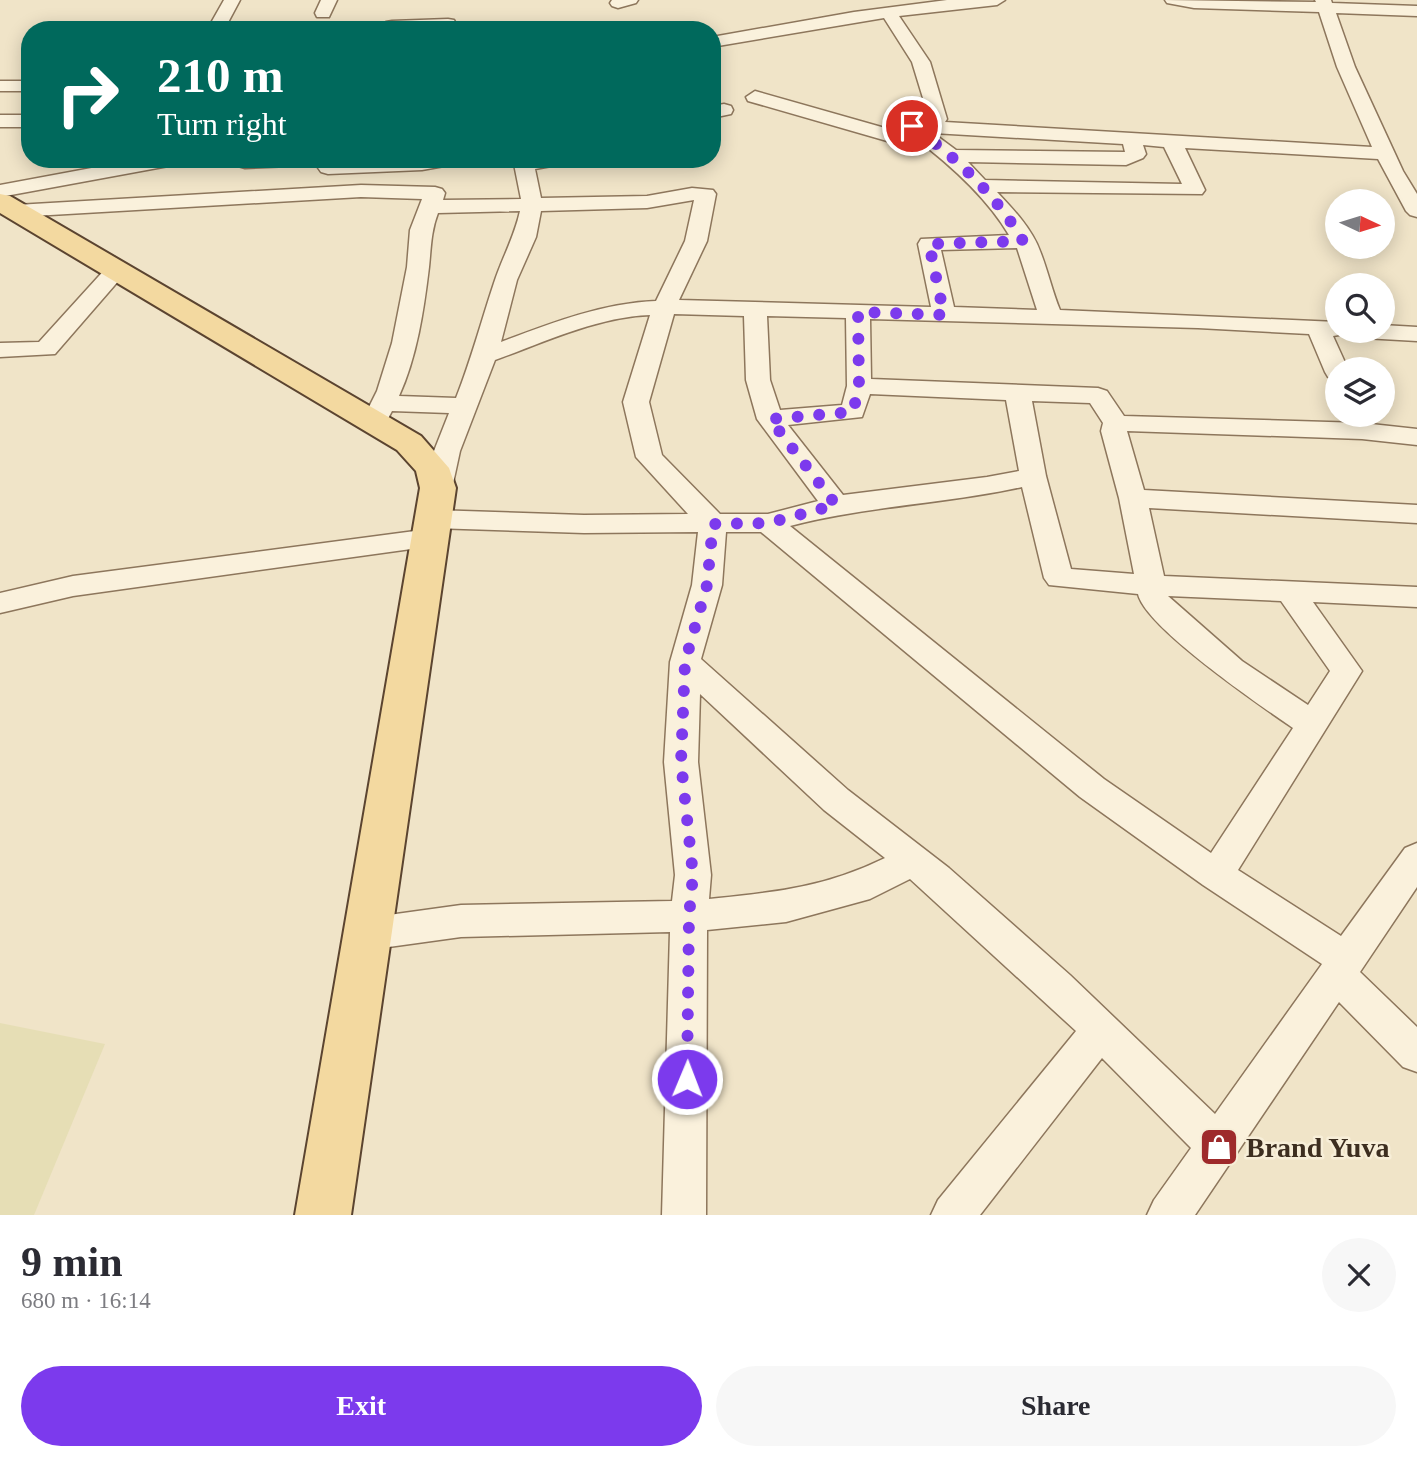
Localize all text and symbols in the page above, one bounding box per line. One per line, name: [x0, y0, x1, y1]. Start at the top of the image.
text: 210 m: [157, 48, 284, 103]
icon: right: [42, 49, 133, 140]
pin: [882, 96, 942, 156]
text: Turn right: [157, 106, 287, 142]
icon: arrive: [893, 107, 931, 145]
north arrow: [1325, 189, 1395, 259]
map controls: [1325, 189, 1395, 427]
button: search: [1325, 273, 1395, 343]
button: layers: [1325, 357, 1395, 427]
position arrow: [650, 1042, 724, 1116]
shop icon: Brand Yuva: [1198, 1126, 1240, 1168]
place label: Brand Yuva: [1246, 1132, 1389, 1163]
button: close: [1322, 1238, 1396, 1312]
text: 9 min: [21, 1239, 123, 1285]
text: 680 m · 16:14: [21, 1288, 151, 1313]
button: Exit: [21, 1366, 702, 1446]
button: Share: [716, 1366, 1396, 1446]

